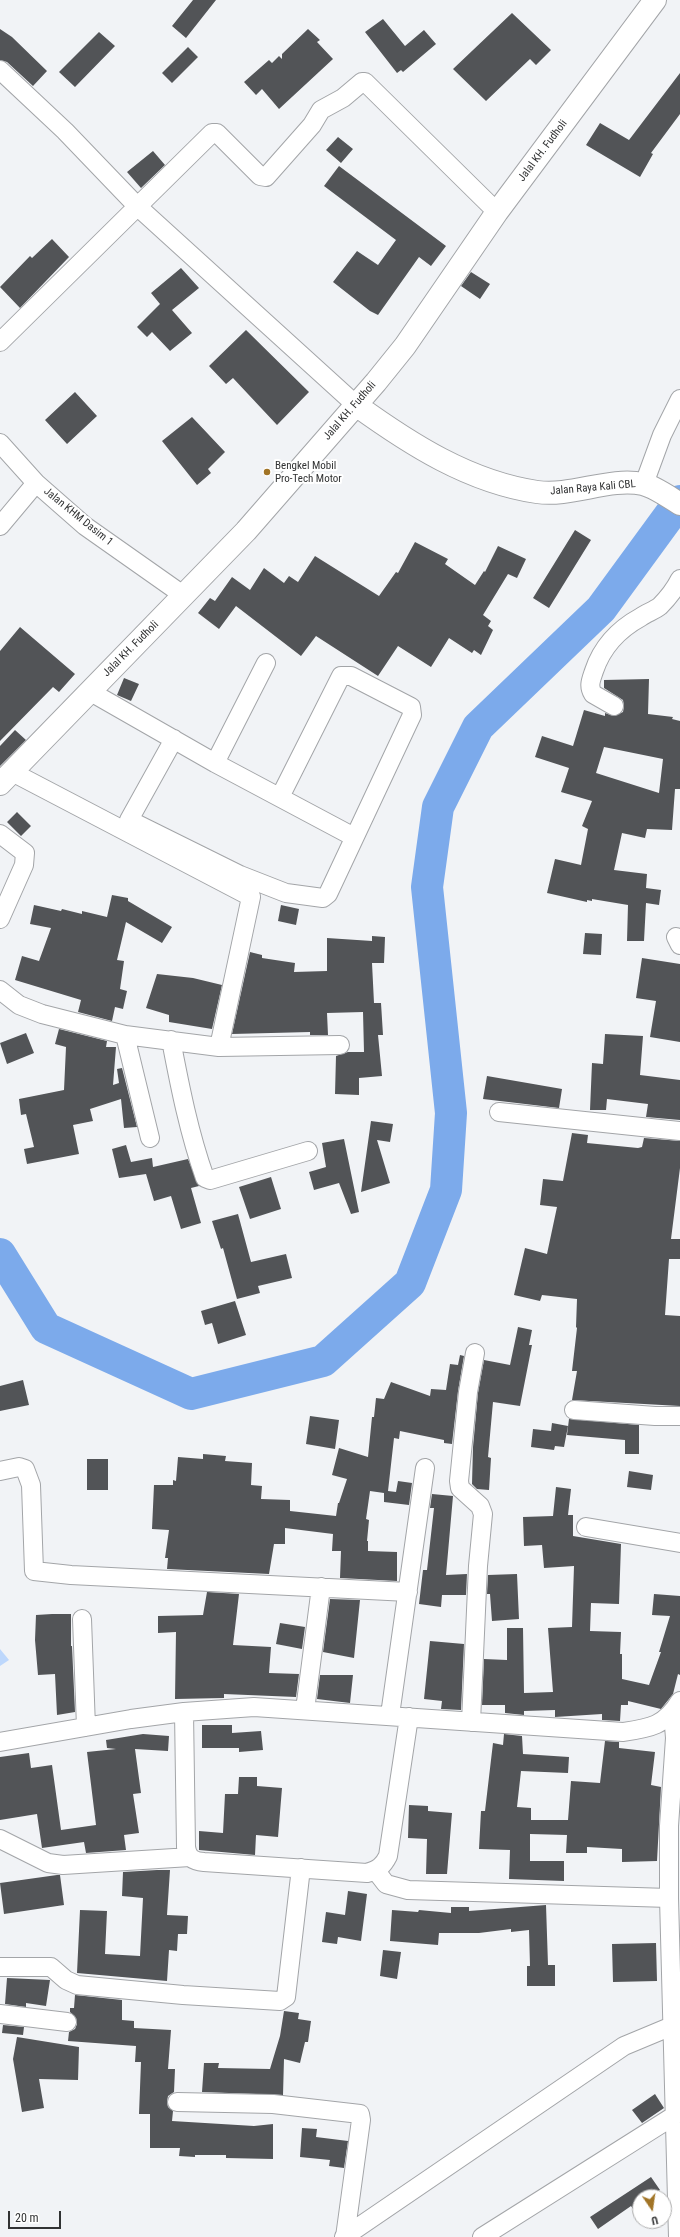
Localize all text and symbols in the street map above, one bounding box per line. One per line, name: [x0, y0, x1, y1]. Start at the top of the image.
street label: Jalal KH. Fudholi: [516, 118, 570, 184]
street label: Jalal KH. Fudholi: [321, 379, 379, 443]
place label: Bengkel Mobil Pro-Tech Motor: [275, 459, 342, 485]
marker: Bengkel Mobil Pro-Tech Motor: [262, 467, 272, 477]
street label: Jalan Raya Kali CBL: [550, 478, 636, 498]
street label: Jalan KHM Dasim 1: [41, 485, 115, 549]
street label: Jalal KH. Fudholi: [100, 618, 162, 680]
north arrow: [632, 2189, 672, 2229]
scale bar: [10, 2203, 63, 2229]
text: 20 m: [15, 2211, 39, 2225]
text: U: [650, 2213, 659, 2227]

